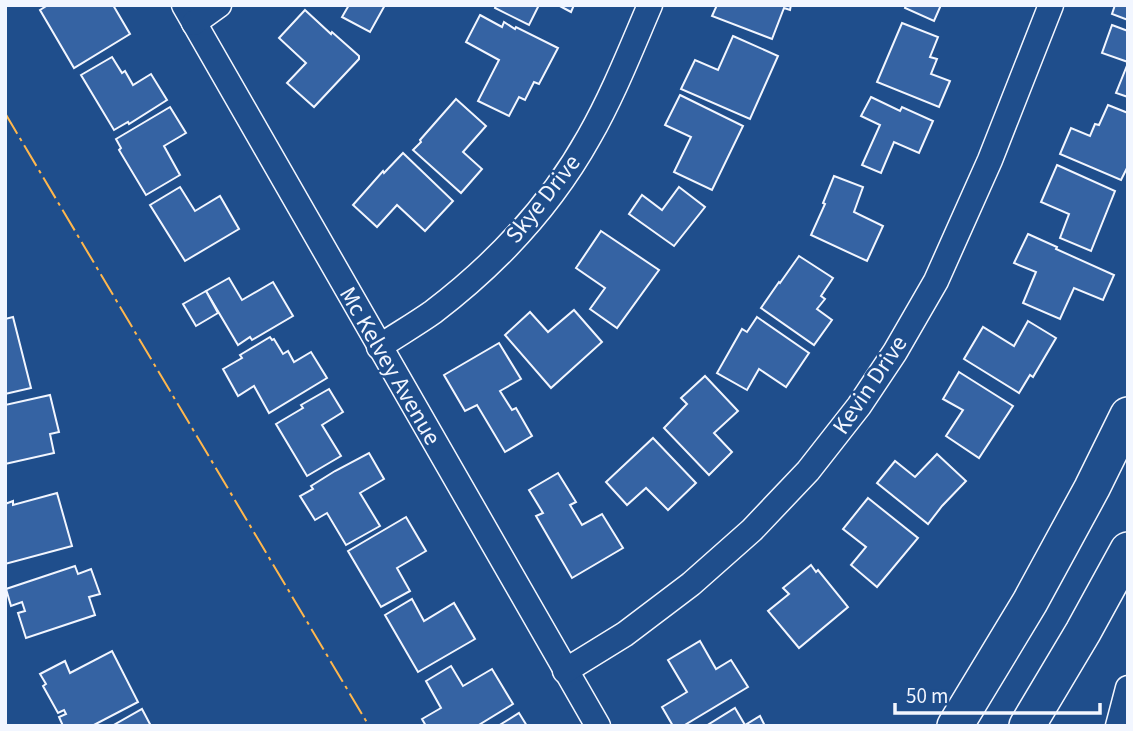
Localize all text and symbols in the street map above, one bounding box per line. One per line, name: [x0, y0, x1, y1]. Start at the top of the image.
street label: Skye Drive: [497, 147, 589, 251]
street label: Mc Kelvey Avenue: [330, 280, 450, 452]
street label: Kevin Drive: [824, 328, 916, 442]
scale bar: [895, 672, 1100, 716]
text: 50 m: [906, 681, 948, 711]

